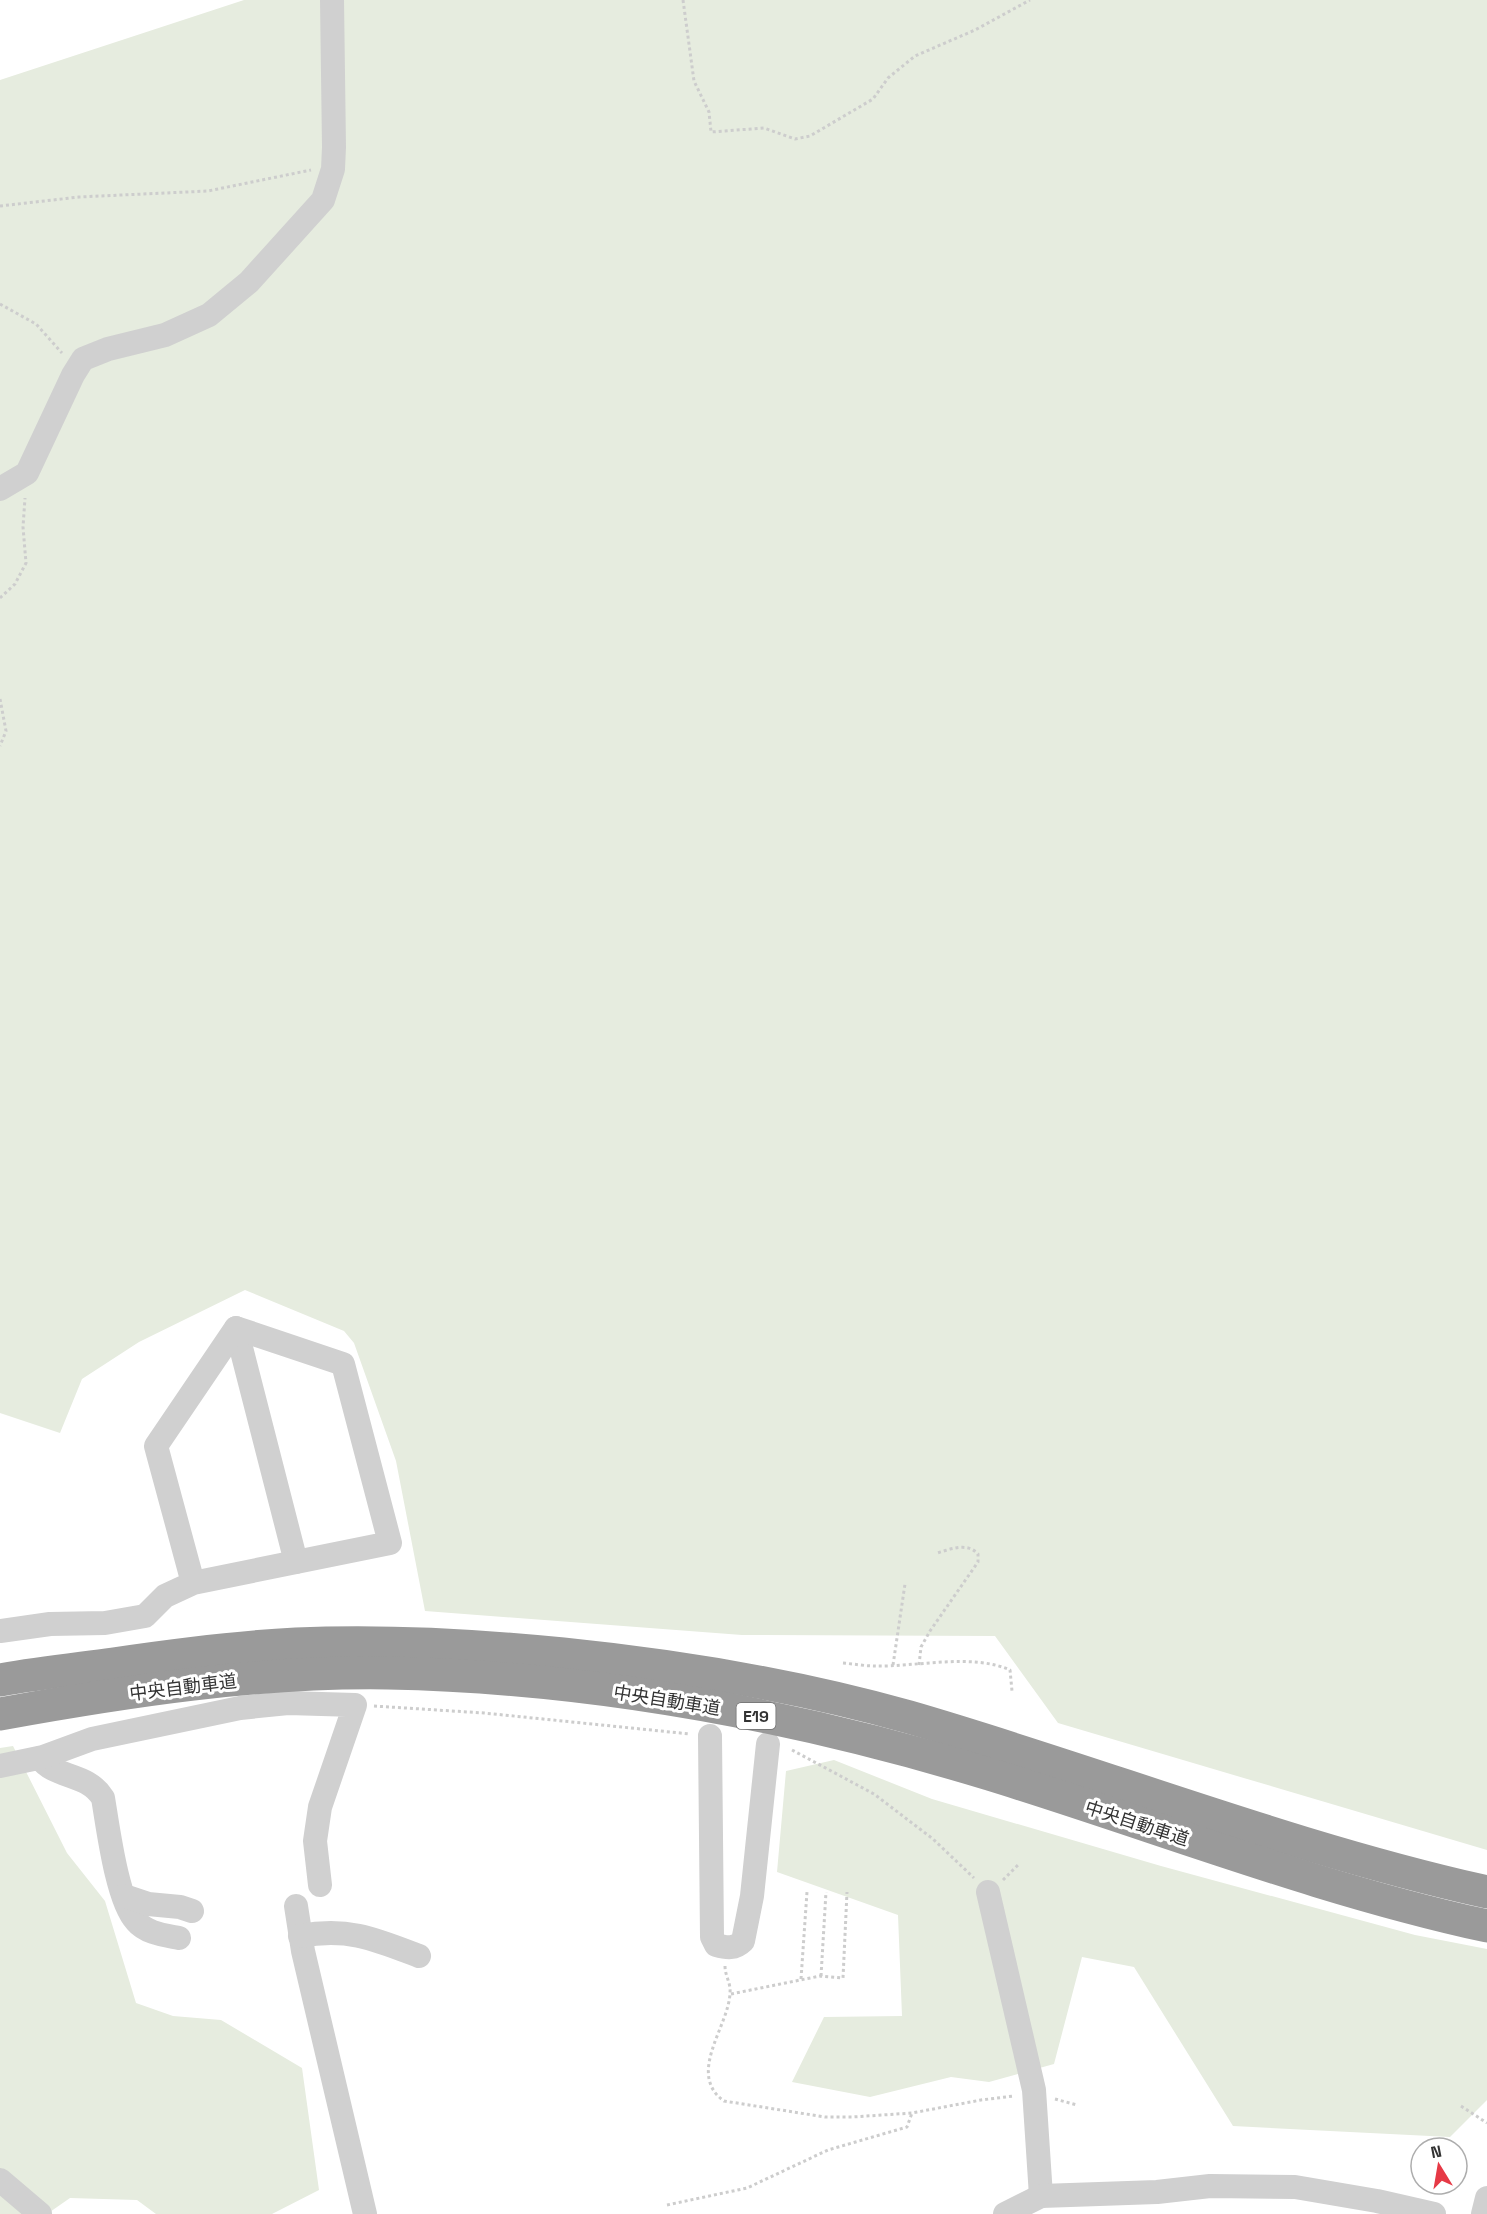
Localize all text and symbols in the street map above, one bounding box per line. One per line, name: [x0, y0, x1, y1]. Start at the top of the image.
street label: 中央自動車道: [128, 1669, 238, 1705]
street label: 中央自動車道: [612, 1680, 722, 1720]
road number: E19: [736, 1703, 776, 1729]
street label: 中央自動車道: [1082, 1795, 1192, 1851]
north arrow: [1409, 2136, 1469, 2196]
text: N: [1429, 2140, 1444, 2163]

